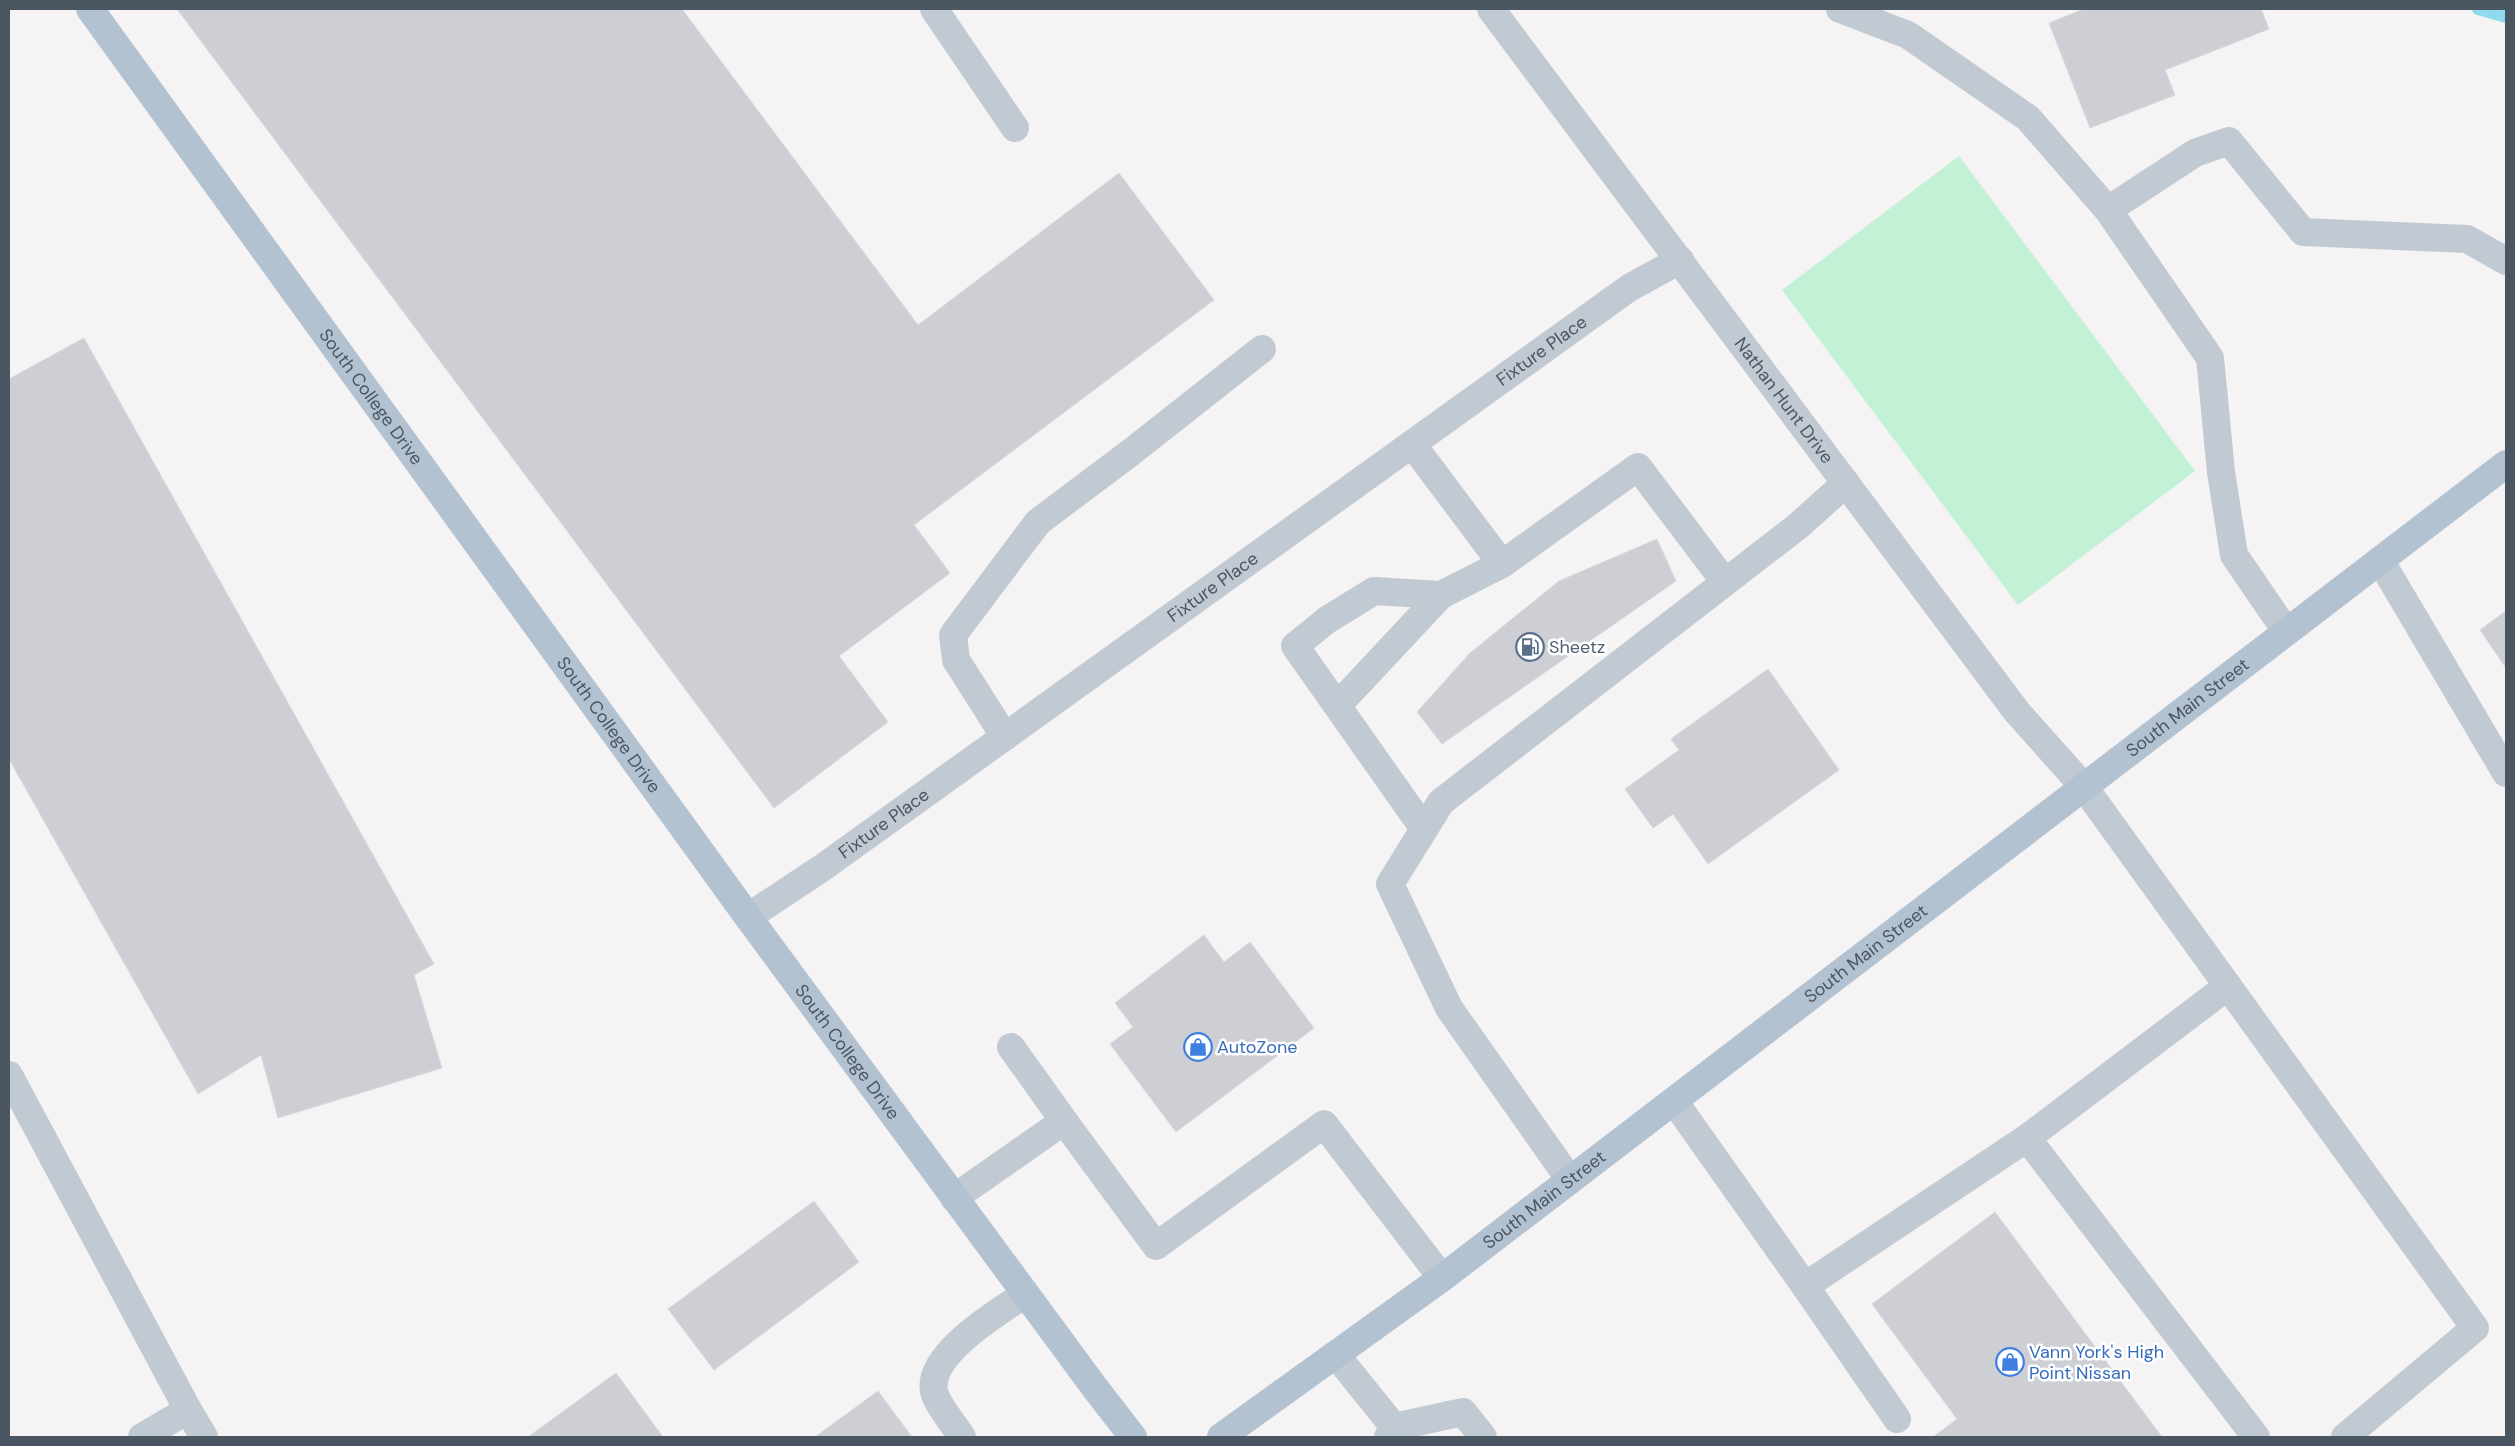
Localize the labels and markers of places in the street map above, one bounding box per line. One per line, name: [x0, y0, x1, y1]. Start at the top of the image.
fuel station icon: Sheetz: [1515, 632, 1545, 662]
place label: Sheetz: [1549, 635, 1605, 659]
shop icon: AutoZone: [1183, 1032, 1213, 1062]
place label: AutoZone: [1217, 1035, 1298, 1059]
place label: Vann York's High Point Nissan: [2029, 1340, 2164, 1385]
shop icon: Vann York's High Point Nissan: [1995, 1347, 2025, 1377]

